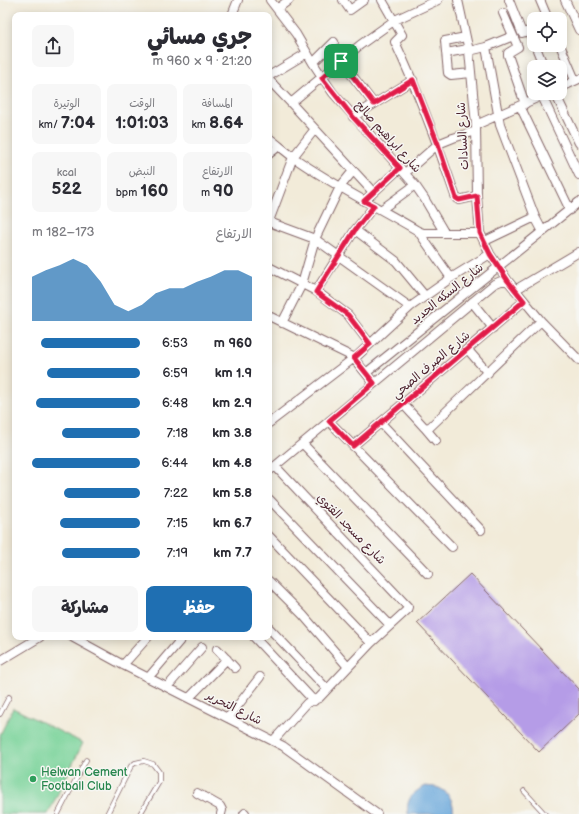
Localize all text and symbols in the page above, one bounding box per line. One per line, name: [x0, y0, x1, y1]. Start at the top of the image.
map controls: [527, 12, 567, 100]
button: locate: [527, 12, 567, 52]
text: جري مسائي: [147, 24, 252, 51]
button: share: [32, 25, 74, 67]
pin: [324, 44, 358, 78]
icon: arrive: [330, 50, 352, 72]
text: 21:20 · 9 × 960 m: [153, 53, 252, 69]
button: layers: [527, 60, 567, 100]
text: الوتيرة: [53, 97, 80, 110]
text: الوقت: [129, 97, 155, 110]
text: المسافة: [202, 97, 233, 110]
street label: شارع ابراهيم صالح: [351, 98, 424, 177]
street label: شارع السادات: [454, 102, 473, 170]
text: 7:04: [61, 113, 95, 133]
text: 1:01:03: [115, 113, 169, 133]
text: 8.64: [209, 113, 243, 133]
text: /km: [38, 118, 61, 131]
text: km: [191, 118, 209, 131]
text: النبض: [129, 165, 155, 178]
text: الارتفاع: [202, 165, 233, 178]
text: kcal: [57, 166, 77, 179]
text: 522: [52, 179, 82, 199]
text: 160: [140, 181, 168, 201]
text: 90: [213, 181, 234, 201]
text: bpm: [116, 186, 140, 199]
text: m: [201, 186, 213, 199]
text: 173–182 m: [32, 224, 95, 240]
text: الارتفاع: [216, 226, 252, 242]
street label: شارع السكه الحديد: [408, 260, 487, 329]
street label: شارع الصرف الصحي: [389, 328, 475, 404]
text: 6:53: [162, 335, 188, 351]
text: 960 m: [214, 335, 252, 351]
text: 6:59: [162, 365, 188, 381]
text: 1.9 km: [215, 365, 252, 381]
text: 6:48: [162, 395, 188, 411]
text: 2.9 km: [212, 395, 252, 411]
text: 7:18: [166, 425, 188, 441]
text: 3.8 km: [212, 425, 252, 441]
text: 6:44: [162, 455, 188, 471]
text: 4.8 km: [212, 455, 252, 471]
text: 7:22: [164, 485, 188, 501]
text: 5.8 km: [212, 485, 252, 501]
street label: شارع مسجد الفتوي: [313, 490, 389, 568]
text: 7:15: [167, 515, 188, 531]
text: 6.7 km: [213, 515, 252, 531]
text: 7:19: [166, 545, 188, 561]
text: 7.7 km: [213, 545, 252, 561]
button: مشاركة: [32, 586, 138, 632]
button: حفظ: [146, 586, 252, 632]
street label: شارع التحرير: [202, 687, 264, 729]
place label: Helwan Cement Football Club: [41, 765, 128, 794]
marker: Helwan Cement Football Club: [28, 774, 38, 784]

